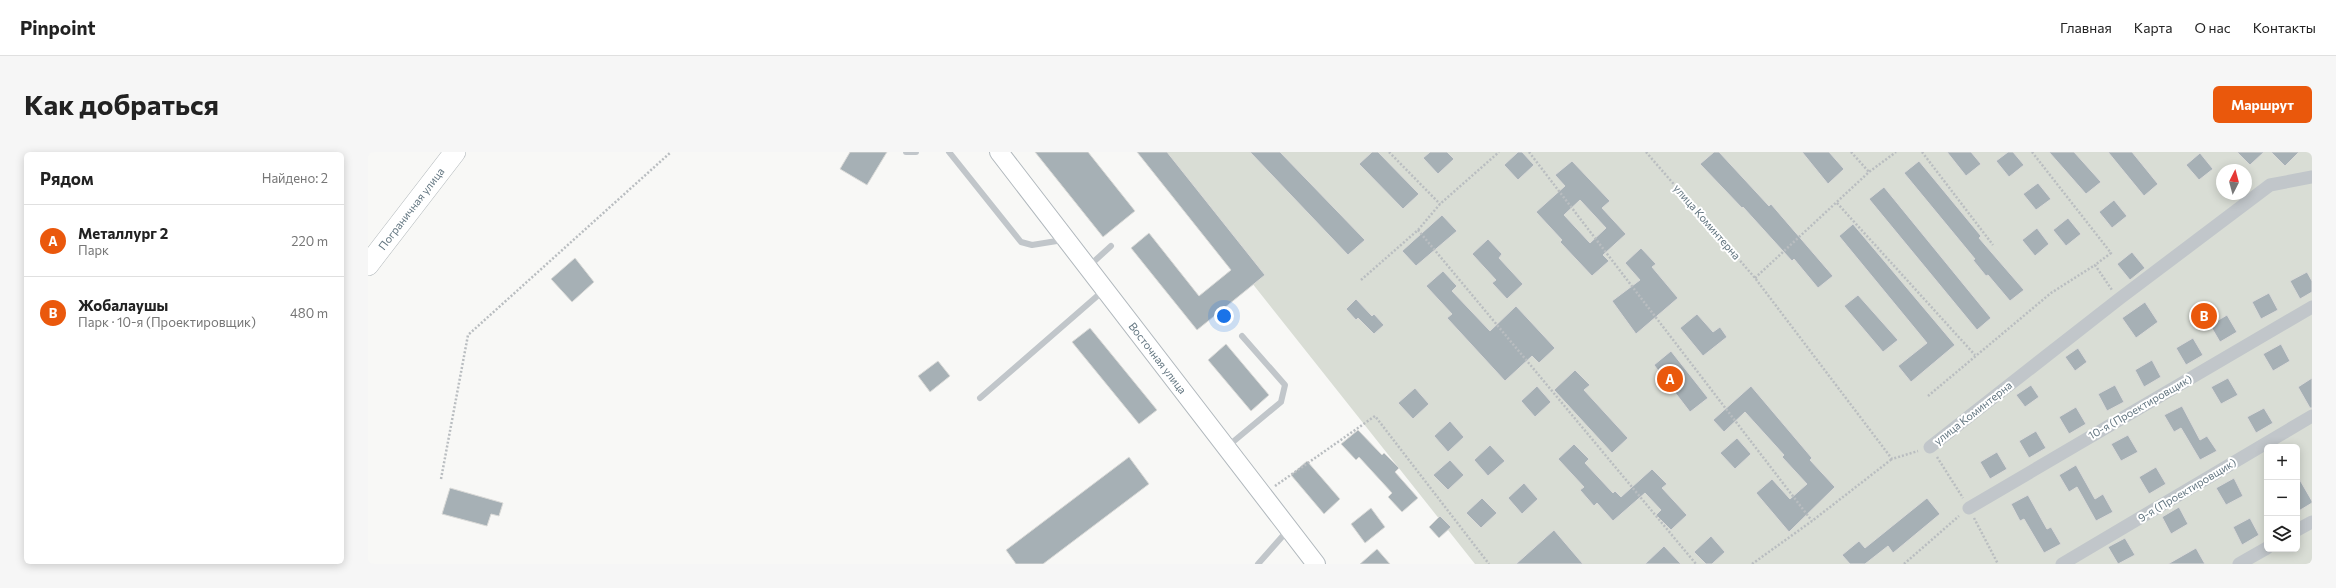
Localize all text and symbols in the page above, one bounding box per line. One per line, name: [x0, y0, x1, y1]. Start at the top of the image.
text: Pinpoint: [20, 16, 96, 39]
text: Главная: [2060, 19, 2112, 36]
text: Карта: [2134, 19, 2172, 36]
text: О нас: [2194, 19, 2231, 36]
text: Контакты: [2253, 19, 2316, 36]
button: Маршрут: [2213, 86, 2312, 123]
text: Как добраться: [24, 87, 219, 121]
north arrow: [2216, 164, 2252, 200]
street label: Пограничная улица: [375, 165, 447, 252]
text: Рядом: [40, 168, 94, 189]
text: Найдено: 2: [262, 170, 328, 186]
street label: улица Коминтерна: [1671, 181, 1744, 262]
text: Металлург 2: [78, 224, 168, 242]
text: A: [48, 233, 58, 249]
text: 220 m: [291, 233, 328, 249]
text: Парк: [78, 242, 109, 258]
text: Жобалаушы: [78, 296, 168, 314]
pin: B: [2191, 301, 2217, 331]
text: B: [49, 305, 57, 321]
text: 480 m: [290, 305, 328, 321]
your location: [1214, 306, 1234, 326]
text: Парк · 10-я (Проектировщик): [78, 314, 256, 330]
street label: Восточная улица: [1126, 319, 1190, 396]
pin: A: [1657, 364, 1683, 394]
street label: 10-я (Проектировщик): [2086, 372, 2194, 442]
street label: улица Коминтерна: [1931, 378, 2014, 447]
map controls: [2264, 444, 2300, 552]
button: +: [2264, 444, 2300, 480]
street label: 9-я (Проектировщик): [2135, 455, 2238, 524]
button: −: [2264, 480, 2300, 516]
button: layers: [2264, 516, 2300, 552]

